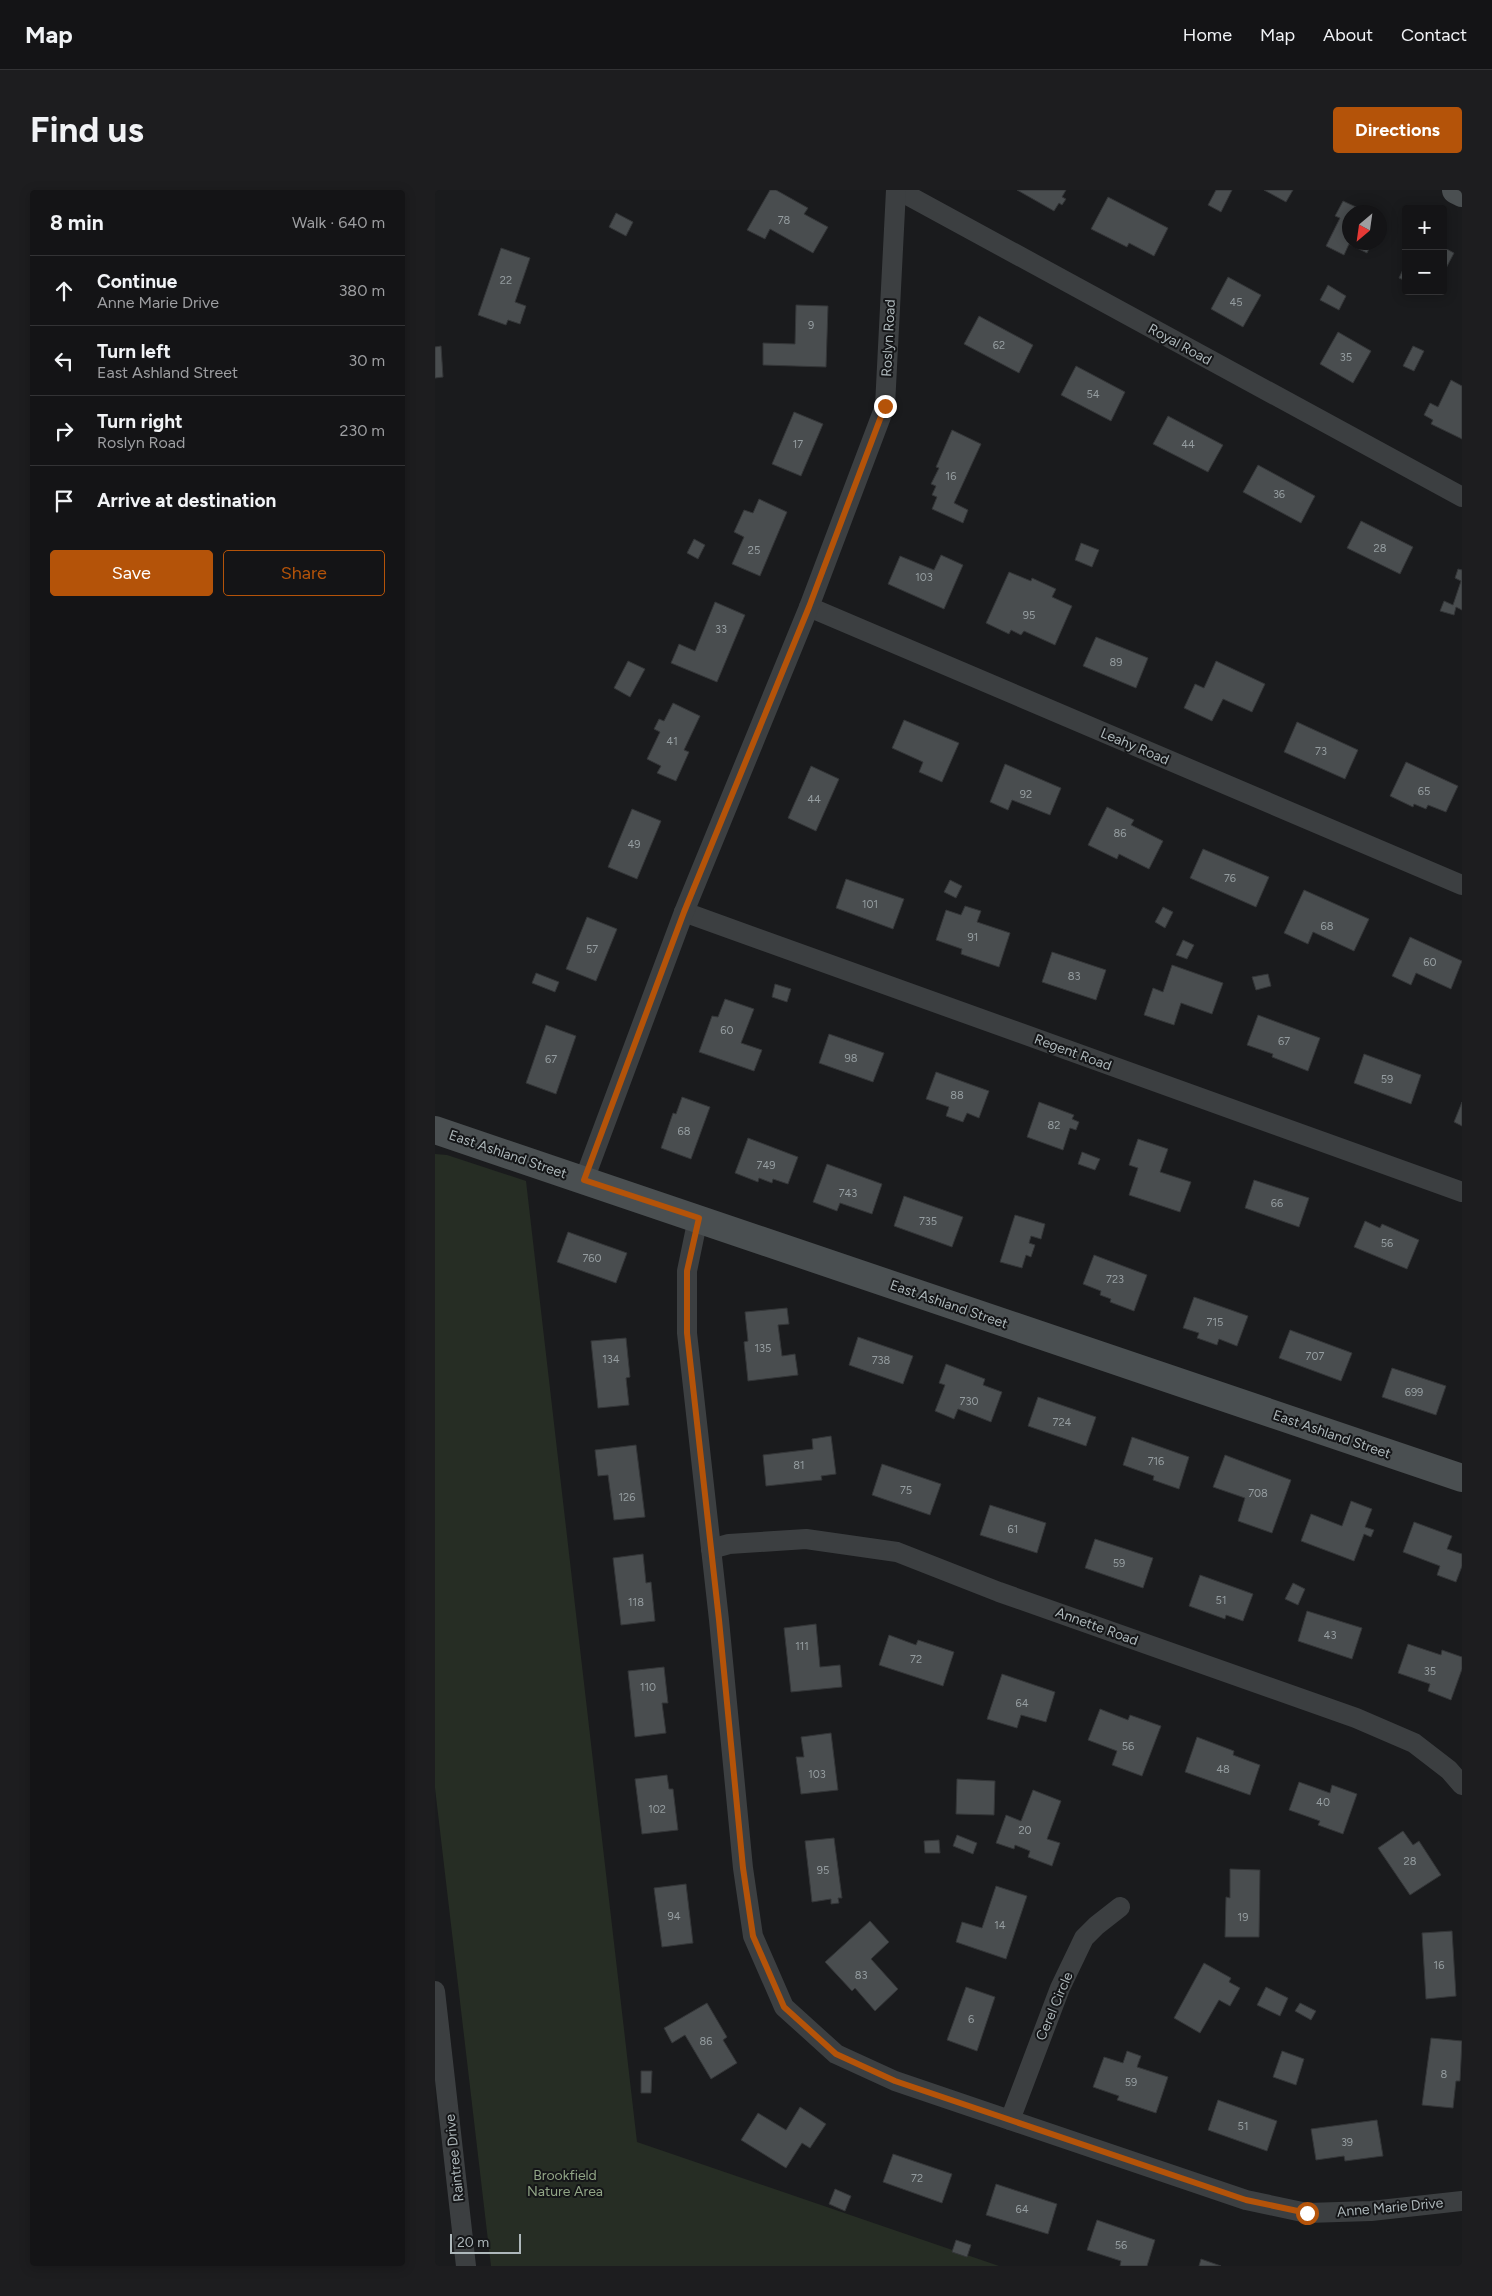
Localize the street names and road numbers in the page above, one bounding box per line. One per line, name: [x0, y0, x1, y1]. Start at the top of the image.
street label: Roslyn Road: [878, 299, 899, 377]
street label: Royal Road: [1145, 320, 1214, 369]
street label: Leahy Road: [1098, 724, 1172, 769]
street label: Regent Road: [1032, 1031, 1114, 1074]
street label: East Ashland Street: [447, 1126, 569, 1183]
street label: East Ashland Street: [888, 1276, 1010, 1333]
street label: East Ashland Street: [1271, 1406, 1393, 1463]
street label: Annette Road: [1053, 1604, 1140, 1649]
street label: Cerel Circle: [1032, 1969, 1077, 2043]
street label: Raintree Drive: [441, 2113, 468, 2203]
street label: Anne Marie Drive: [1336, 2194, 1444, 2221]

